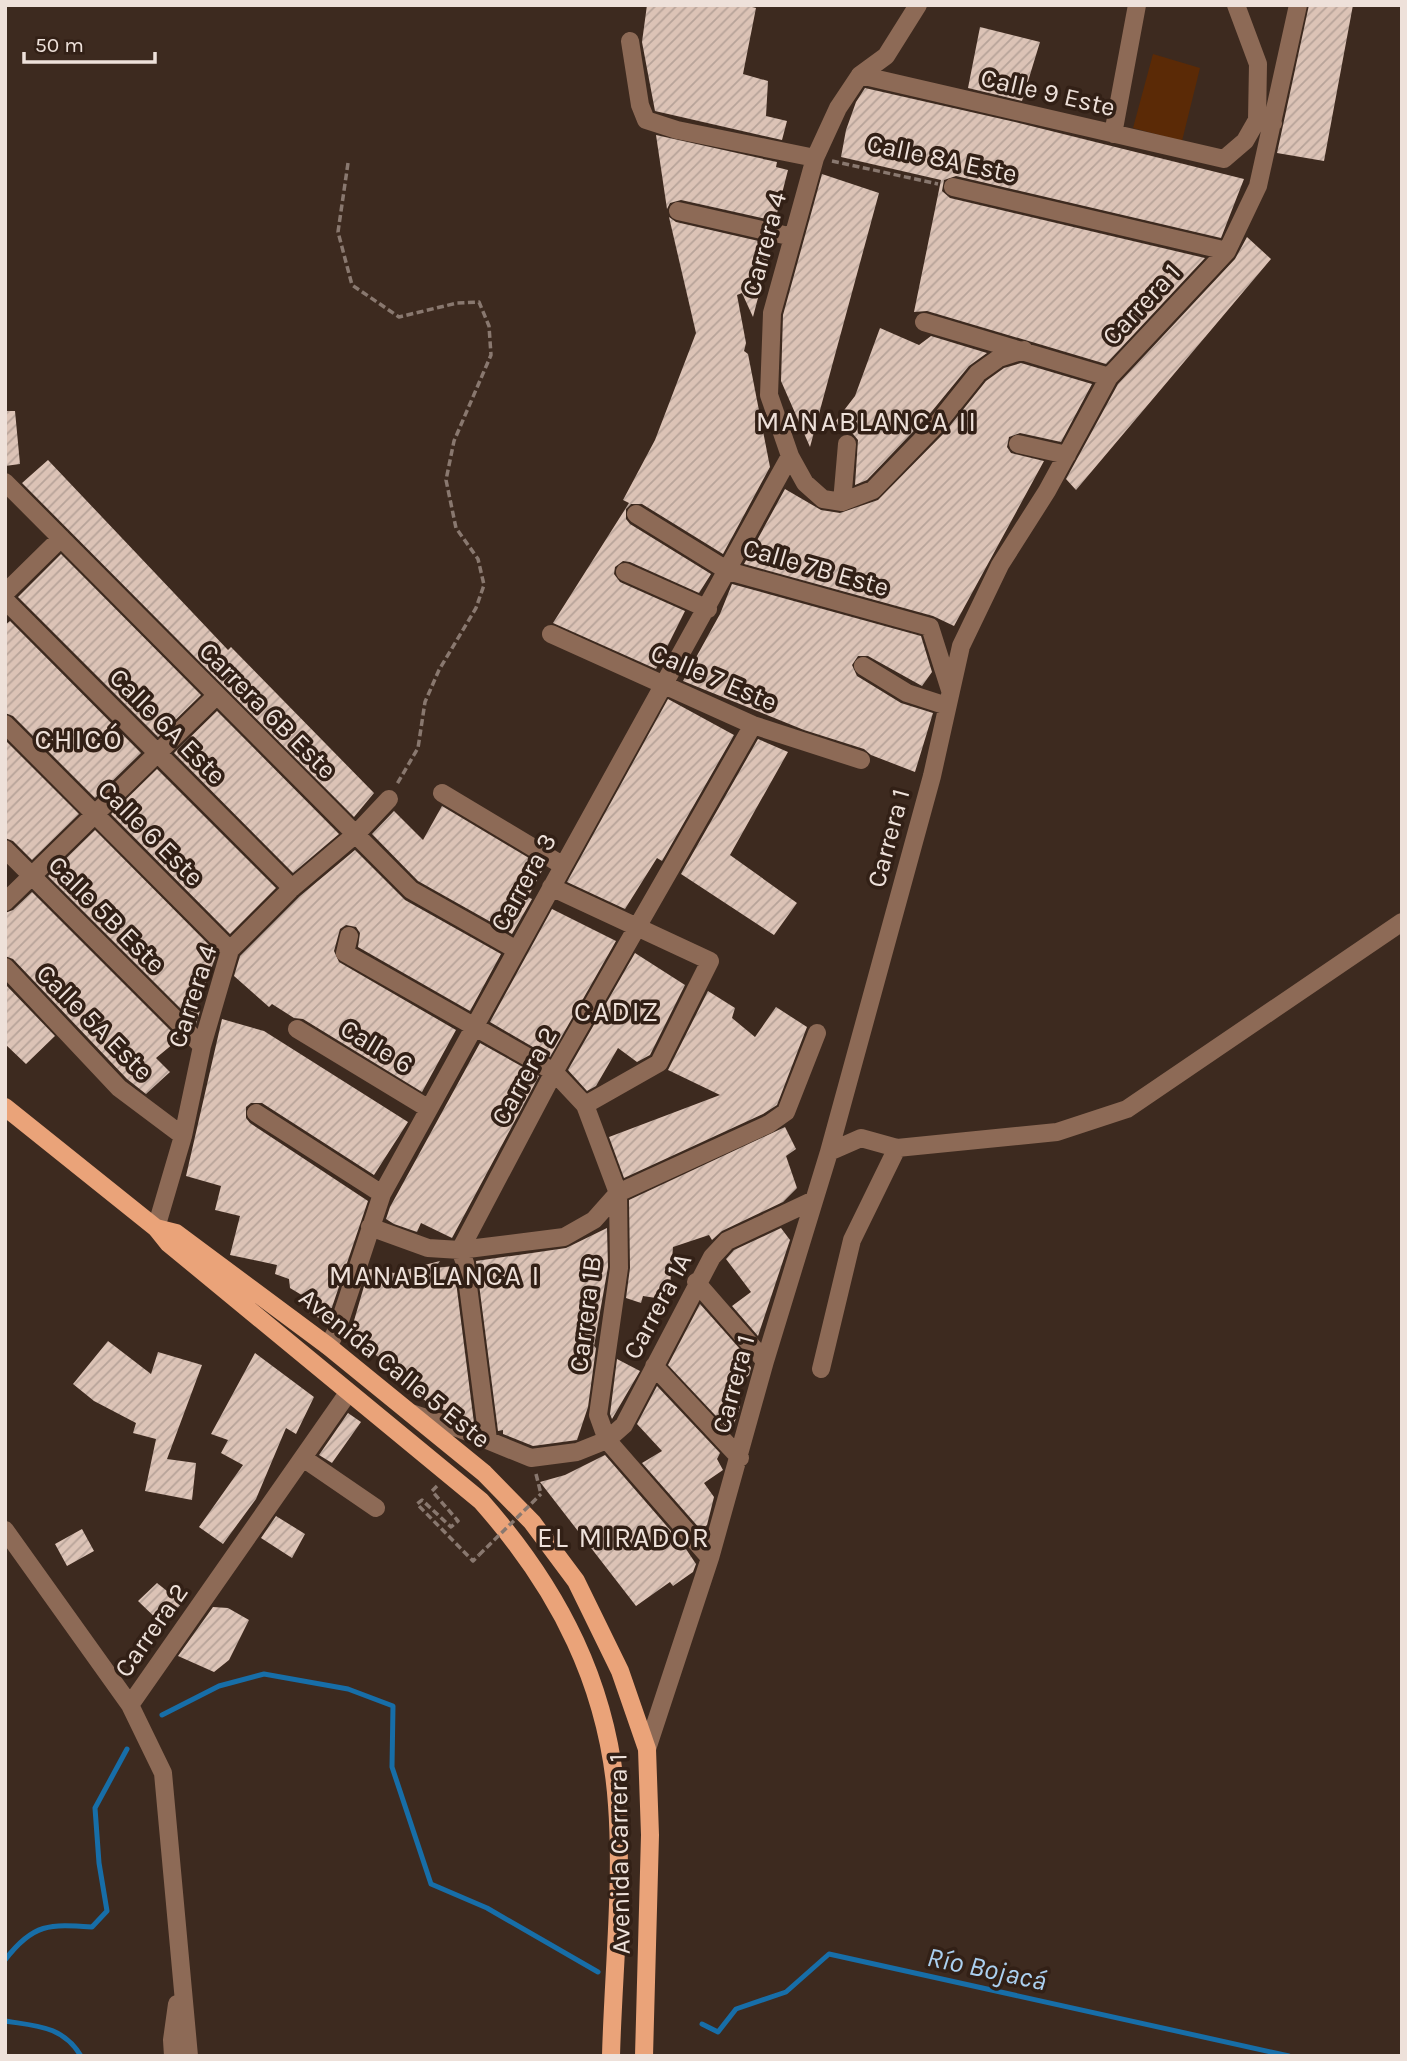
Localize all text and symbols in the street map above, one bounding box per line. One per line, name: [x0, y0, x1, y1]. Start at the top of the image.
scale bar: [24, 21, 156, 65]
text: 50 m: [35, 33, 84, 57]
street label: Calle 9 Este: [978, 62, 1118, 123]
street label: Calle 8A Este: [864, 127, 1020, 190]
street label: Carrera 4: [736, 189, 793, 300]
street label: Carrera 1: [1096, 257, 1187, 352]
district label: MANABLANCA II: [756, 405, 978, 438]
street label: Calle 7B Este: [739, 532, 892, 603]
street label: Carrera 6B Este: [193, 635, 343, 785]
street label: Calle 7 Este: [646, 637, 782, 718]
street label: Calle 6A Este: [103, 662, 232, 791]
district label: CHICÓ: [35, 723, 123, 756]
street label: Calle 6 Este: [91, 774, 210, 893]
street label: Carrera 1: [860, 785, 917, 891]
street label: Carrera 3: [484, 828, 563, 937]
street label: Calle 5B Este: [42, 849, 172, 979]
street label: Carrera 4: [161, 941, 224, 1052]
street label: Calle 5A Este: [30, 958, 159, 1087]
district label: CADIZ: [574, 995, 660, 1028]
street label: Calle 6: [335, 1013, 419, 1080]
street label: Carrera 2: [485, 1022, 564, 1131]
street label: Carrera 1A: [617, 1248, 698, 1365]
street label: Carrera 1B: [563, 1254, 608, 1374]
district label: MANABLANCA I: [329, 1259, 541, 1292]
street label: Avenida Calle 5 Este: [293, 1282, 496, 1455]
street label: Carrera 1: [705, 1331, 762, 1437]
district label: EL MIRADOR: [537, 1521, 711, 1554]
street label: Carrera 2: [108, 1577, 195, 1683]
street label: Avenida Carrera 1: [602, 1753, 637, 1955]
water label: Río Bojacá: [924, 1940, 1050, 1997]

